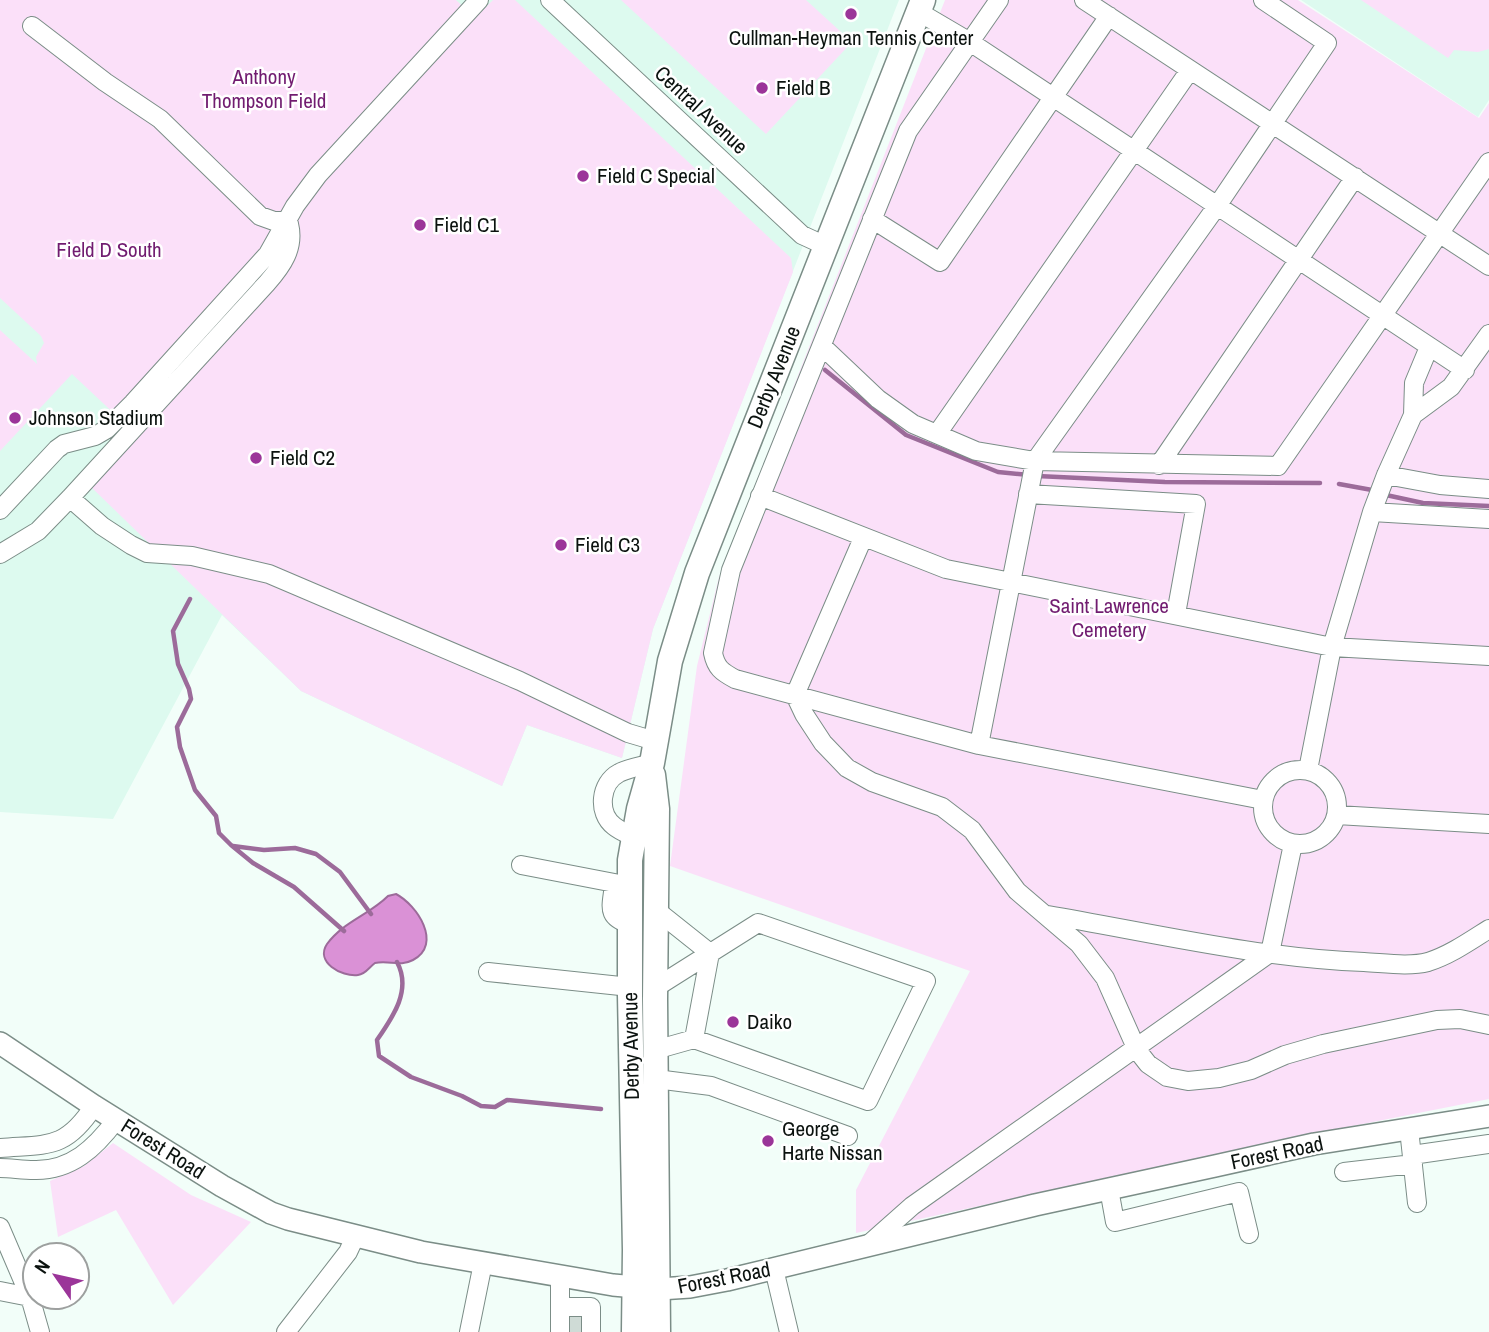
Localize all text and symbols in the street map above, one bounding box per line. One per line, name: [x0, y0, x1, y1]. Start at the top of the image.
marker: Cullman-Heyman Tennis Center: [843, 6, 859, 22]
place label: Cullman-Heyman Tennis Center: [729, 23, 974, 52]
street label: Central Avenue: [649, 59, 754, 160]
park label: Anthony Thompson Field: [202, 62, 326, 115]
place label: Field B: [776, 73, 831, 102]
marker: Field B: [754, 80, 770, 96]
place label: Field C Special: [597, 161, 715, 190]
marker: Field C Special: [575, 168, 591, 184]
place label: Field C1: [434, 210, 500, 239]
marker: Field C1: [412, 217, 428, 233]
park label: Field D South: [56, 235, 162, 264]
street label: Derby Avenue: [740, 321, 807, 432]
place label: Johnson Stadium: [29, 403, 163, 432]
marker: Johnson Stadium: [7, 410, 23, 426]
place label: Field C2: [270, 443, 335, 472]
marker: Field C2: [248, 450, 264, 466]
place label: Field C3: [575, 530, 640, 559]
marker: Field C3: [553, 537, 569, 553]
park label: Saint Lawrence Cemetery: [1049, 591, 1169, 644]
street label: Derby Avenue: [615, 992, 646, 1100]
place label: Daiko: [747, 1007, 792, 1036]
marker: Daiko: [725, 1014, 741, 1030]
street label: Forest Road: [116, 1111, 211, 1186]
place label: George Harte Nissan: [782, 1114, 883, 1167]
street label: Forest Road: [1228, 1129, 1326, 1176]
marker: George Harte Nissan: [760, 1133, 776, 1149]
north arrow: [21, 1241, 91, 1311]
street label: Forest Road: [675, 1254, 773, 1301]
text: N: [28, 1255, 56, 1278]

